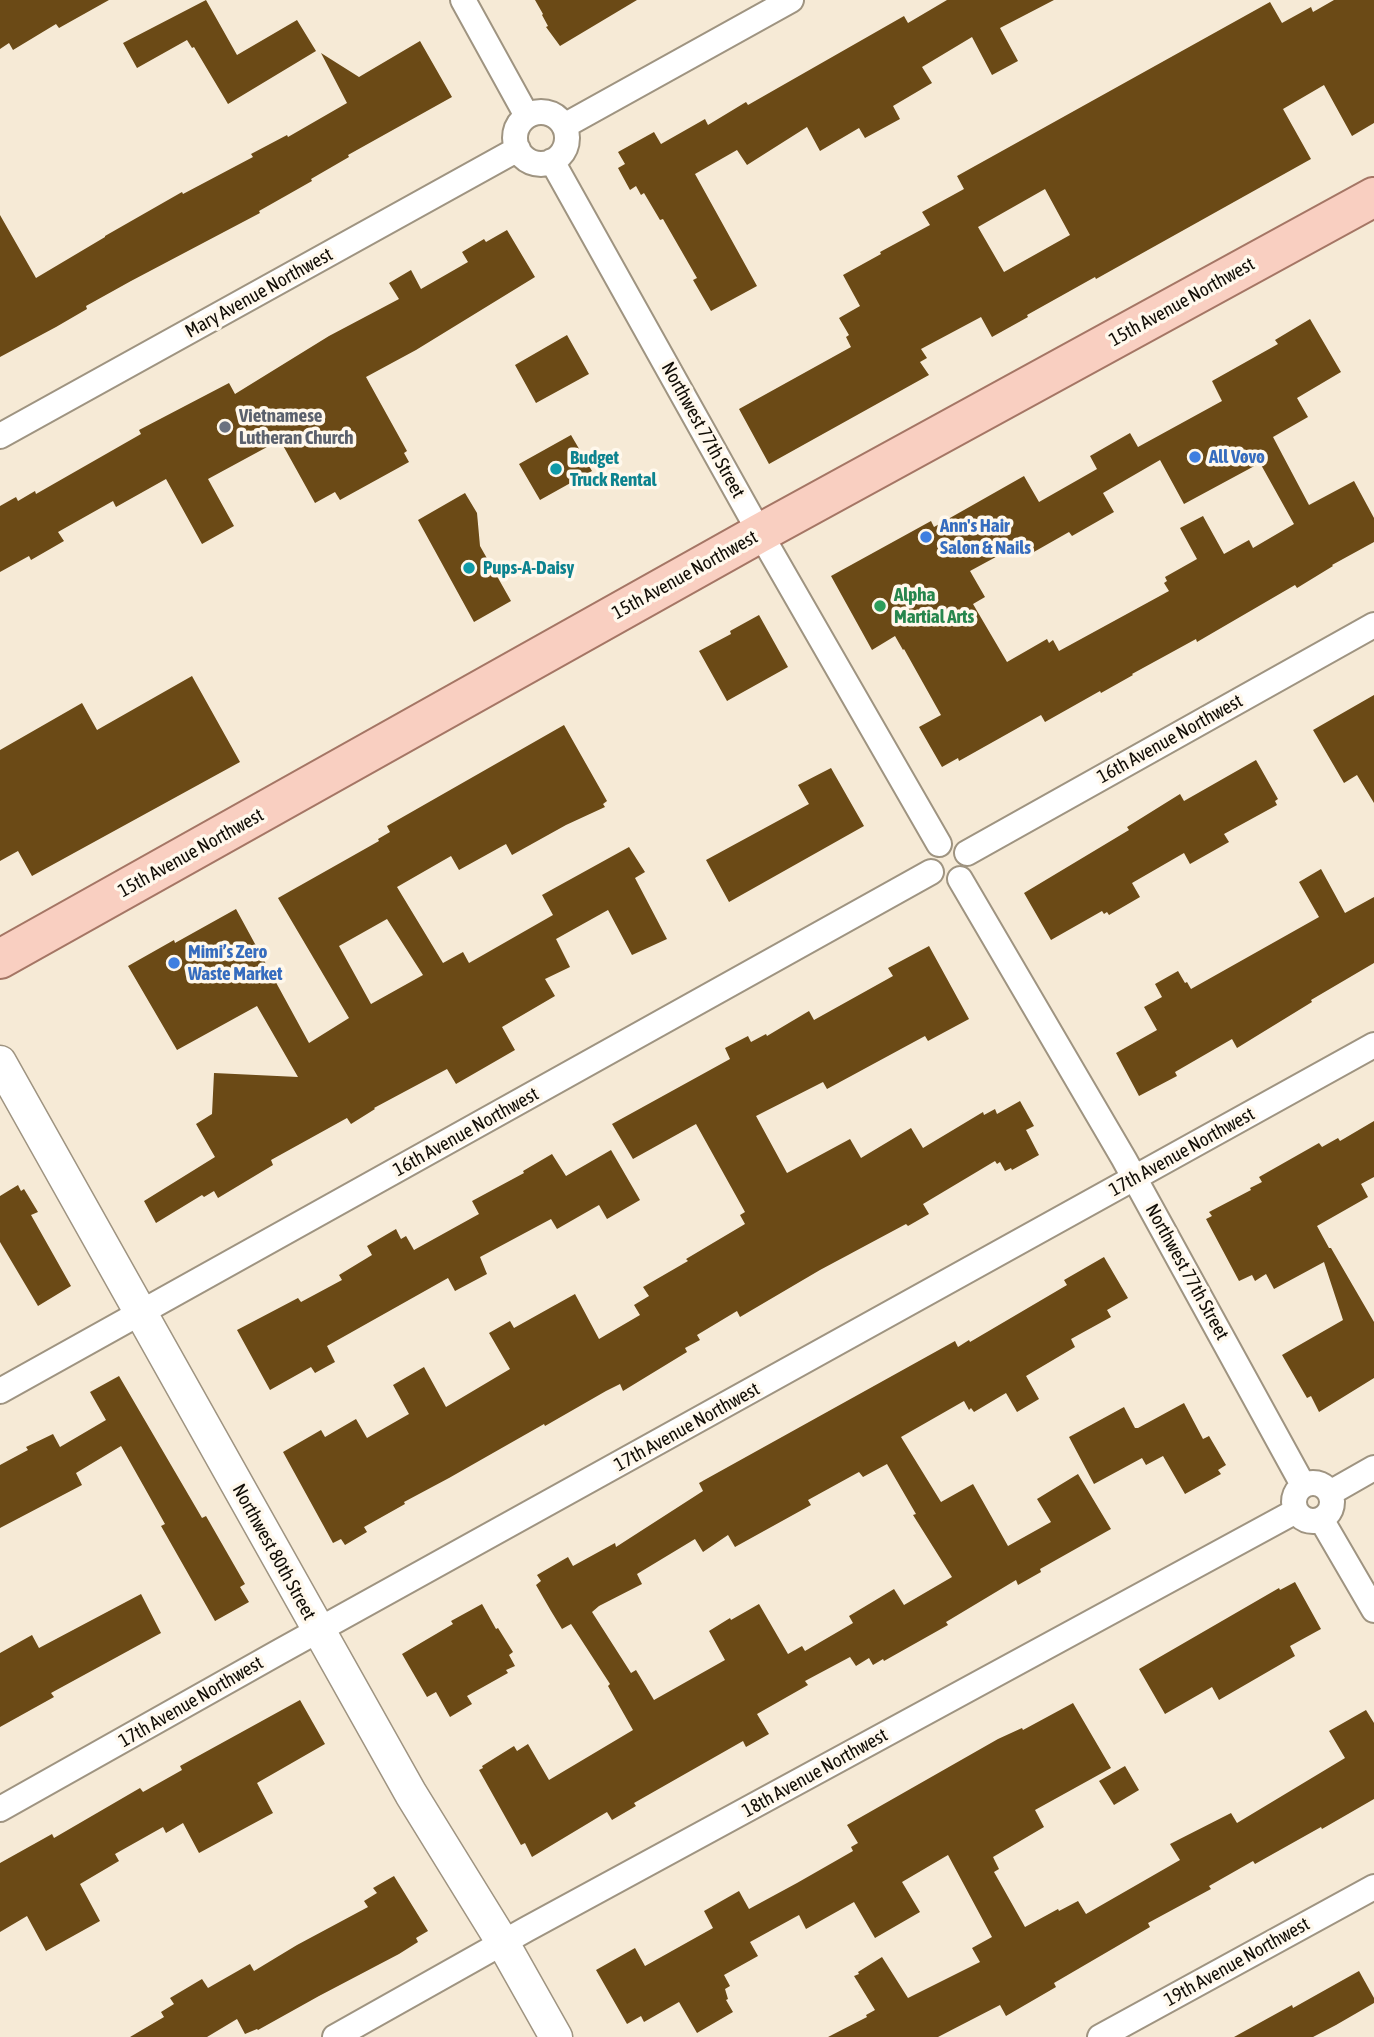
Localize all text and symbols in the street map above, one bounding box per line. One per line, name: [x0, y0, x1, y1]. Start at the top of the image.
street label: Mary Avenue Northwest: [181, 243, 337, 343]
street label: 15th Avenue Northwest: [1105, 253, 1259, 351]
street label: Northwest 77th Street: [656, 358, 750, 502]
place label: Vietnamese Lutheran Church: [239, 405, 354, 449]
marker: Vietnamese Lutheran Church: [217, 419, 233, 435]
place label: All Vovo: [1209, 446, 1265, 468]
place label: Budget Truck Rental: [570, 447, 657, 491]
marker: All Vovo: [1187, 449, 1203, 465]
marker: Budget Truck Rental: [548, 461, 564, 477]
place label: Ann's Hair Salon & Nails: [940, 515, 1031, 559]
street label: 15th Avenue Northwest: [608, 526, 762, 624]
marker: Ann's Hair Salon & Nails: [918, 529, 934, 545]
place label: Pups-A-Daisy: [483, 557, 574, 579]
marker: Pups-A-Daisy: [461, 560, 477, 576]
place label: Alpha Martial Arts: [894, 584, 974, 628]
marker: Alpha Martial Arts: [872, 598, 888, 614]
street label: 16th Avenue Northwest: [1093, 690, 1247, 788]
street label: 15th Avenue Northwest: [114, 804, 268, 902]
place label: Mimi’s Zero Waste Market: [188, 941, 283, 985]
marker: Mimi’s Zero Waste Market: [166, 955, 182, 971]
street label: 16th Avenue Northwest: [389, 1083, 543, 1181]
street label: 17th Avenue Northwest: [1105, 1103, 1259, 1201]
street label: Northwest 77th Street: [1140, 1200, 1234, 1344]
street label: 17th Avenue Northwest: [610, 1378, 764, 1476]
street label: Northwest 80th Street: [227, 1480, 321, 1624]
street label: 17th Avenue Northwest: [115, 1651, 267, 1753]
street label: 18th Avenue Northwest: [738, 1724, 892, 1822]
street label: 19th Avenue Northwest: [1160, 1913, 1314, 2011]

